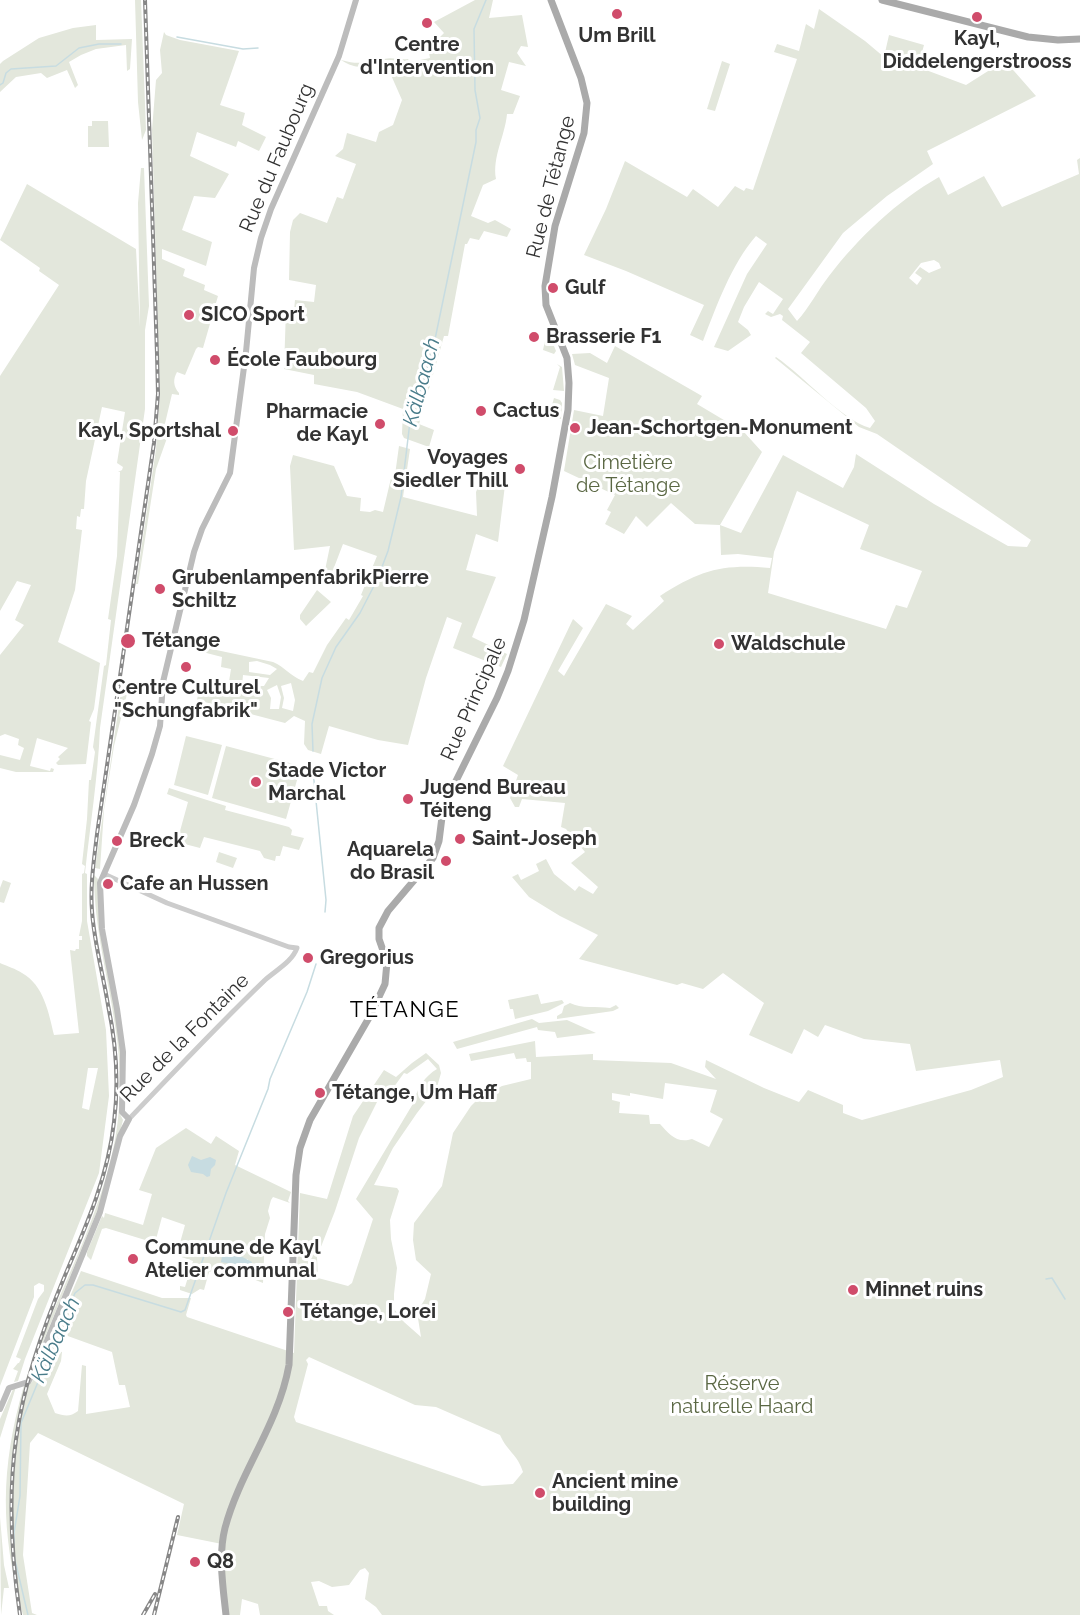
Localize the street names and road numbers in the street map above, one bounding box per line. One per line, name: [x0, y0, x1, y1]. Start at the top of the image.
street label: Rue du Faubourg: [235, 80, 319, 236]
street label: Rue de Tétange: [522, 113, 580, 261]
street label: Rue Principale: [436, 633, 512, 765]
street label: Rue de la Fontaine: [116, 969, 254, 1107]

